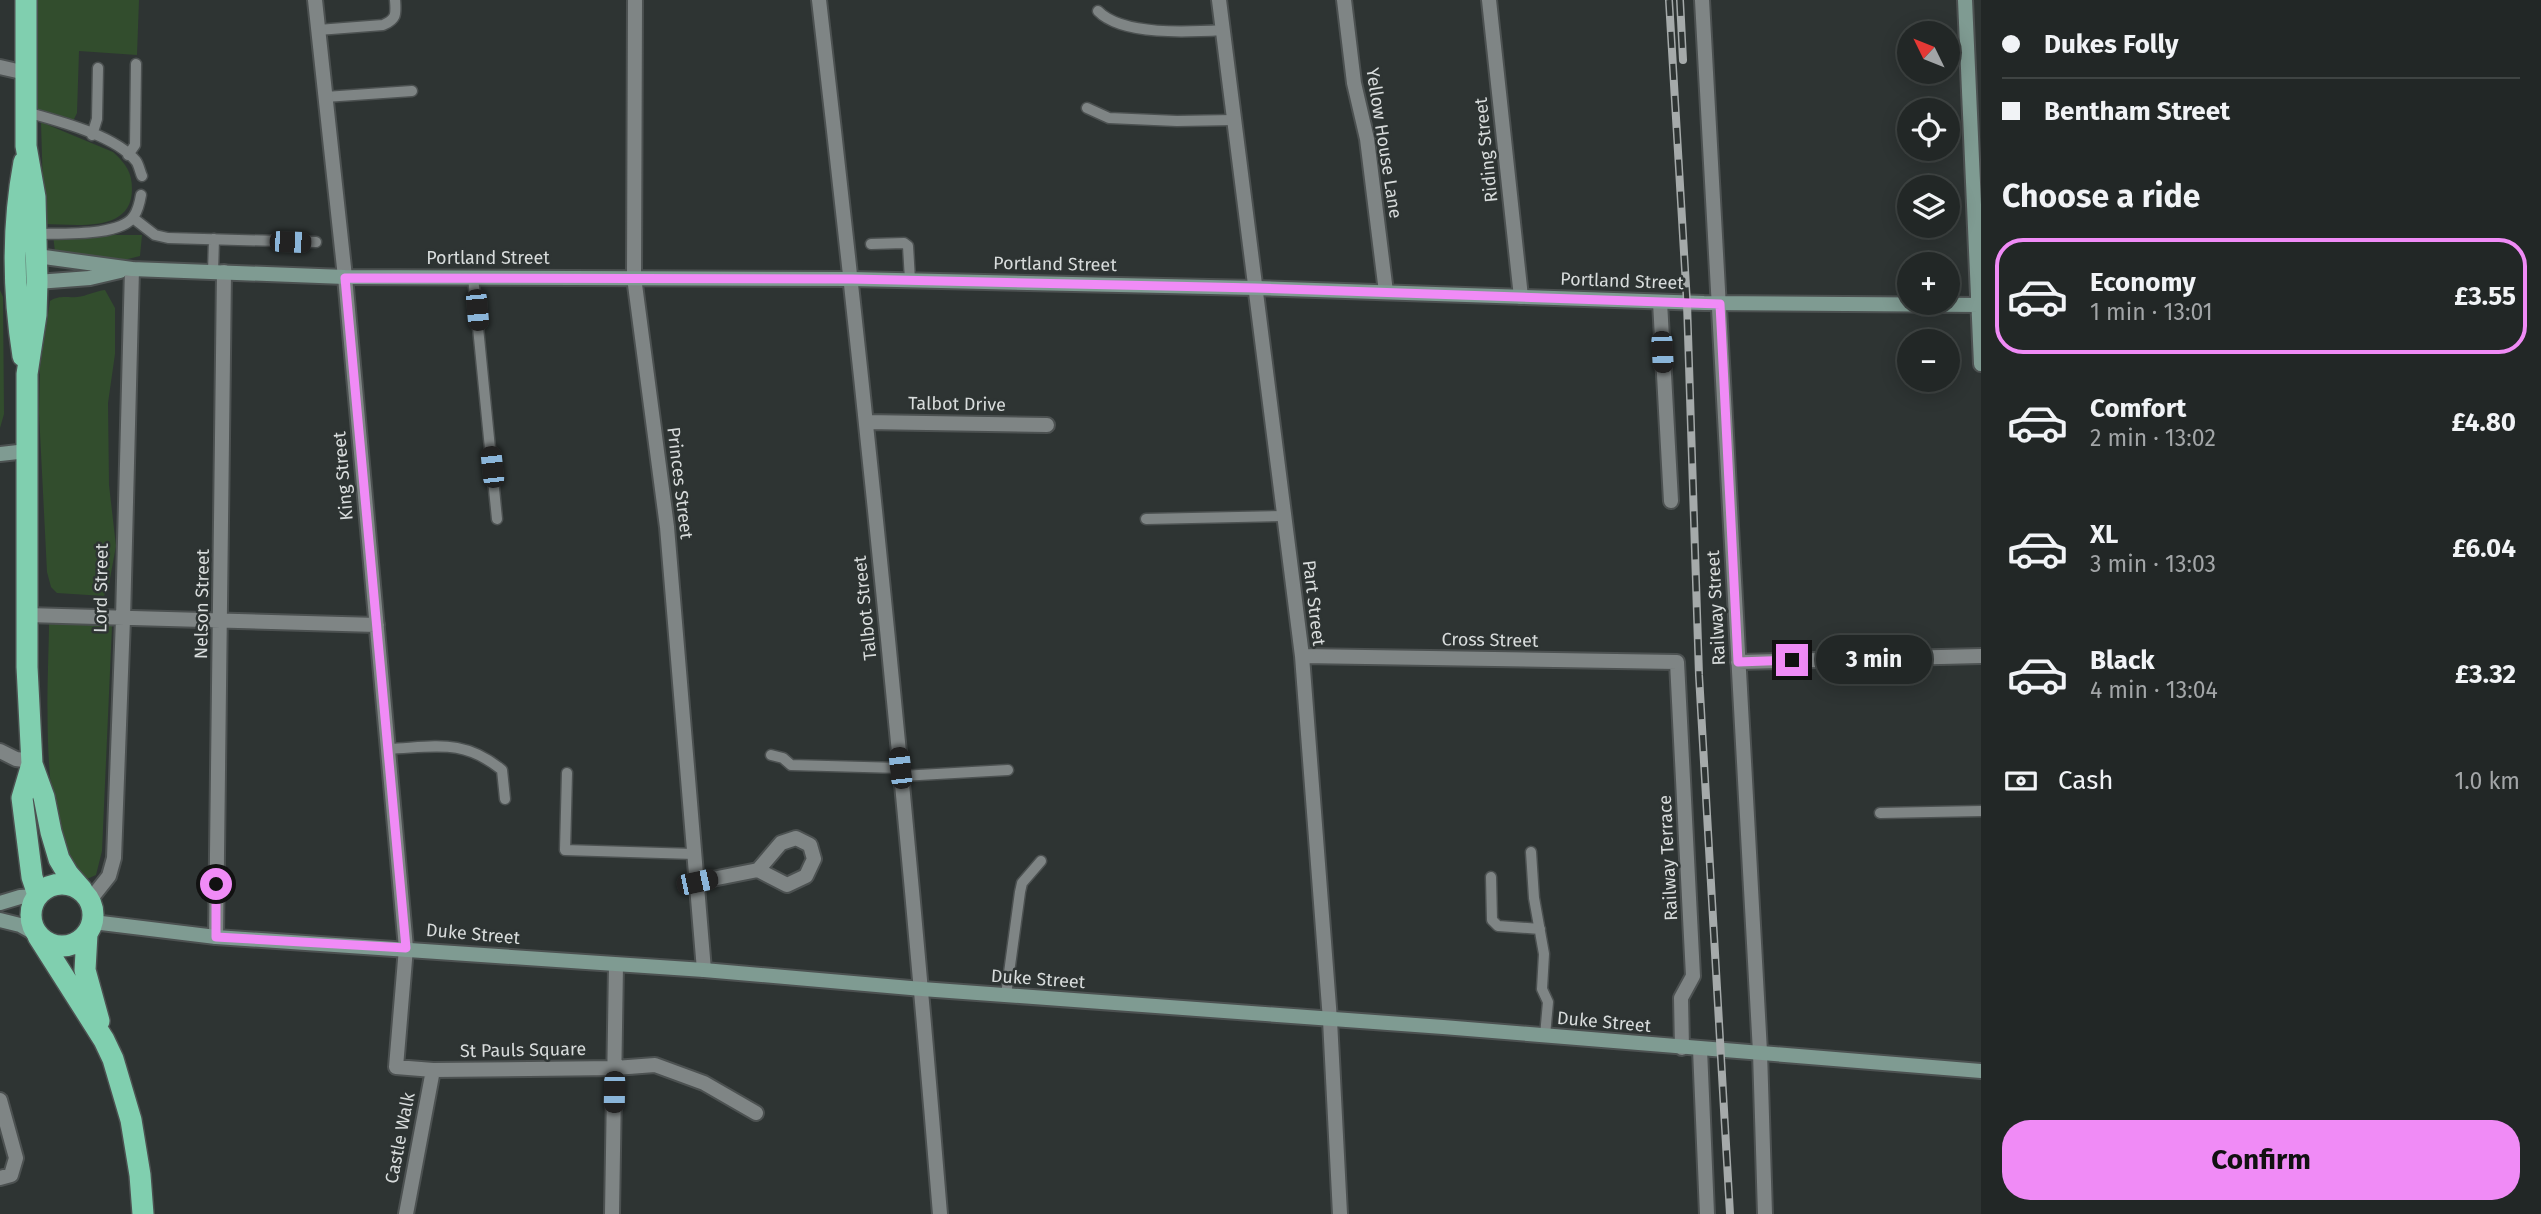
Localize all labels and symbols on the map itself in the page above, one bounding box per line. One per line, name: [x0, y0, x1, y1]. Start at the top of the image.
north arrow: [1897, 21, 1960, 84]
street label: Yellow House Lane: [1361, 66, 1407, 220]
street label: Riding Street: [1470, 96, 1502, 204]
car: [269, 231, 312, 253]
street label: Portland Street: [426, 247, 550, 269]
street label: Portland Street: [993, 252, 1117, 276]
street label: Portland Street: [1560, 268, 1685, 294]
car: [465, 288, 490, 332]
car: [1651, 330, 1674, 374]
street label: Talbot Drive: [908, 392, 1006, 416]
street label: Princes Street: [662, 426, 698, 541]
street label: King Street: [328, 430, 358, 521]
car: [480, 445, 505, 489]
street label: Lord Street: [89, 542, 113, 633]
street label: Nelson Street: [190, 548, 214, 659]
street label: Railway Street: [1702, 549, 1730, 666]
street label: Talbot Street: [849, 554, 881, 661]
street label: Part Street: [1298, 559, 1330, 648]
street label: Cross Street: [1441, 628, 1539, 652]
callout: 3 min: [1816, 636, 1932, 684]
route end: [1776, 644, 1808, 676]
car: [888, 746, 913, 790]
street label: Railway Terrace: [1654, 795, 1682, 921]
car: [675, 867, 720, 897]
route start: [200, 868, 232, 900]
street label: Duke Street: [425, 919, 522, 949]
street label: Duke Street: [990, 965, 1086, 993]
street label: Duke Street: [1556, 1007, 1653, 1037]
street label: St Pauls Square: [460, 1038, 586, 1062]
car: [604, 1071, 625, 1113]
street label: Castle Walk: [380, 1090, 420, 1185]

